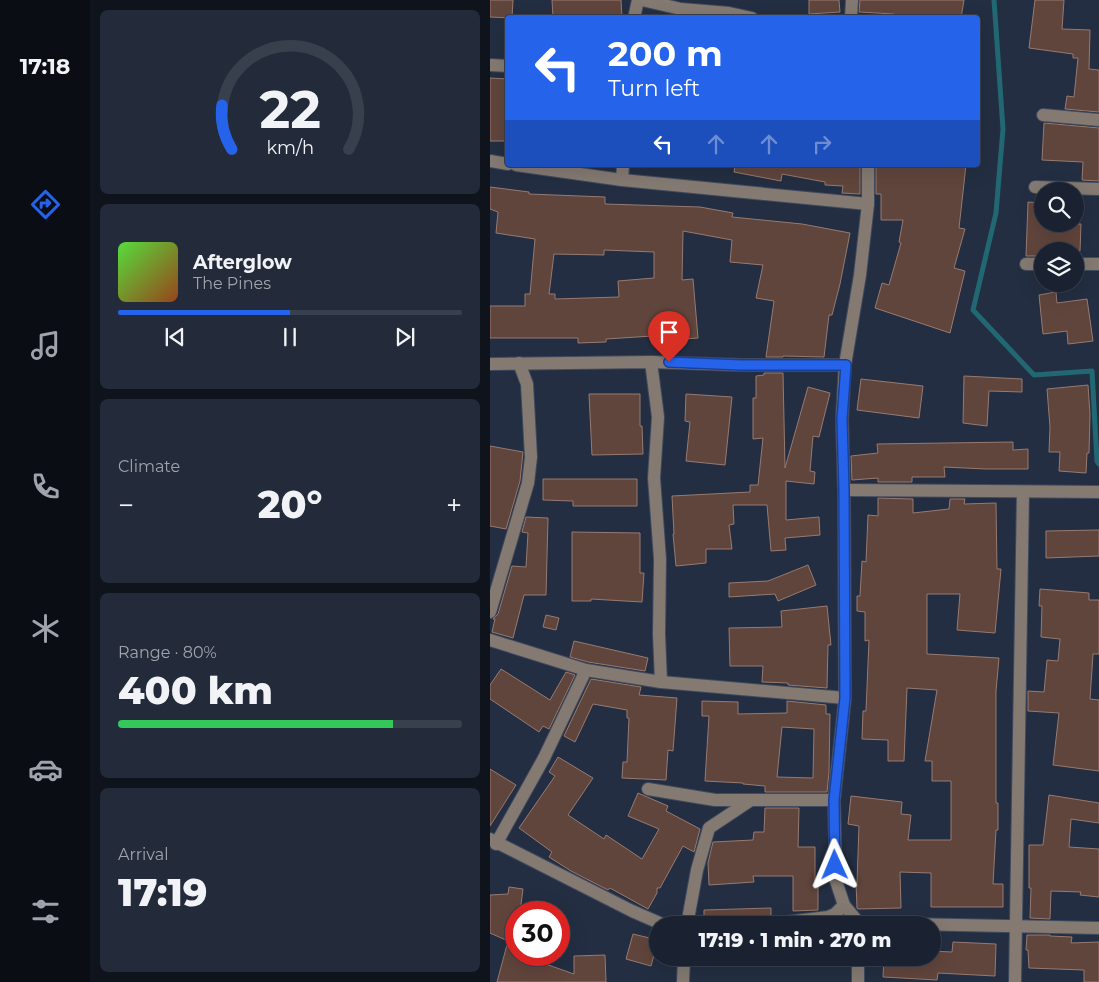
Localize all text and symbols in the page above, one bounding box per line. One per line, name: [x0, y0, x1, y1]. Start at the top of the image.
text: 200 m: [608, 32, 723, 75]
icon: left: [525, 35, 590, 100]
text: 17:18: [20, 53, 70, 80]
text: Turn left: [608, 75, 700, 102]
text: 22: [259, 78, 321, 141]
icon: left: [649, 130, 677, 158]
icon: ahead: [702, 130, 730, 158]
icon: ahead: [755, 130, 783, 158]
icon: right: [808, 130, 836, 158]
text: km/h: [266, 137, 314, 158]
map controls: [1034, 182, 1084, 292]
button: search: [1034, 182, 1084, 232]
icon: directions: [28, 187, 63, 222]
button: layers: [1034, 242, 1084, 292]
text: Afterglow: [193, 251, 292, 274]
text: The Pines: [193, 274, 271, 293]
pin: [648, 311, 690, 362]
icon: arrive: [655, 318, 683, 346]
icon: previous: [161, 323, 189, 351]
icon: pause: [276, 323, 304, 351]
icon: next: [391, 323, 419, 351]
icon: music: [28, 328, 63, 363]
text: Climate: [118, 457, 180, 476]
icon: phone: [28, 469, 63, 504]
text: 20°: [258, 481, 322, 528]
text: −: [118, 488, 134, 522]
text: +: [446, 488, 462, 522]
icon: climate: [28, 611, 63, 646]
text: Range · 80%: [118, 643, 217, 662]
text: 400 km: [118, 667, 273, 714]
icon: car: [28, 752, 63, 787]
position arrow: [808, 838, 860, 890]
text: Arrival: [118, 845, 168, 864]
text: 17:19: [118, 869, 207, 916]
icon: filters: [28, 894, 63, 929]
speed limit sign: 30: [505, 901, 570, 966]
text: 17:19 · 1 min · 270 m: [699, 929, 891, 952]

